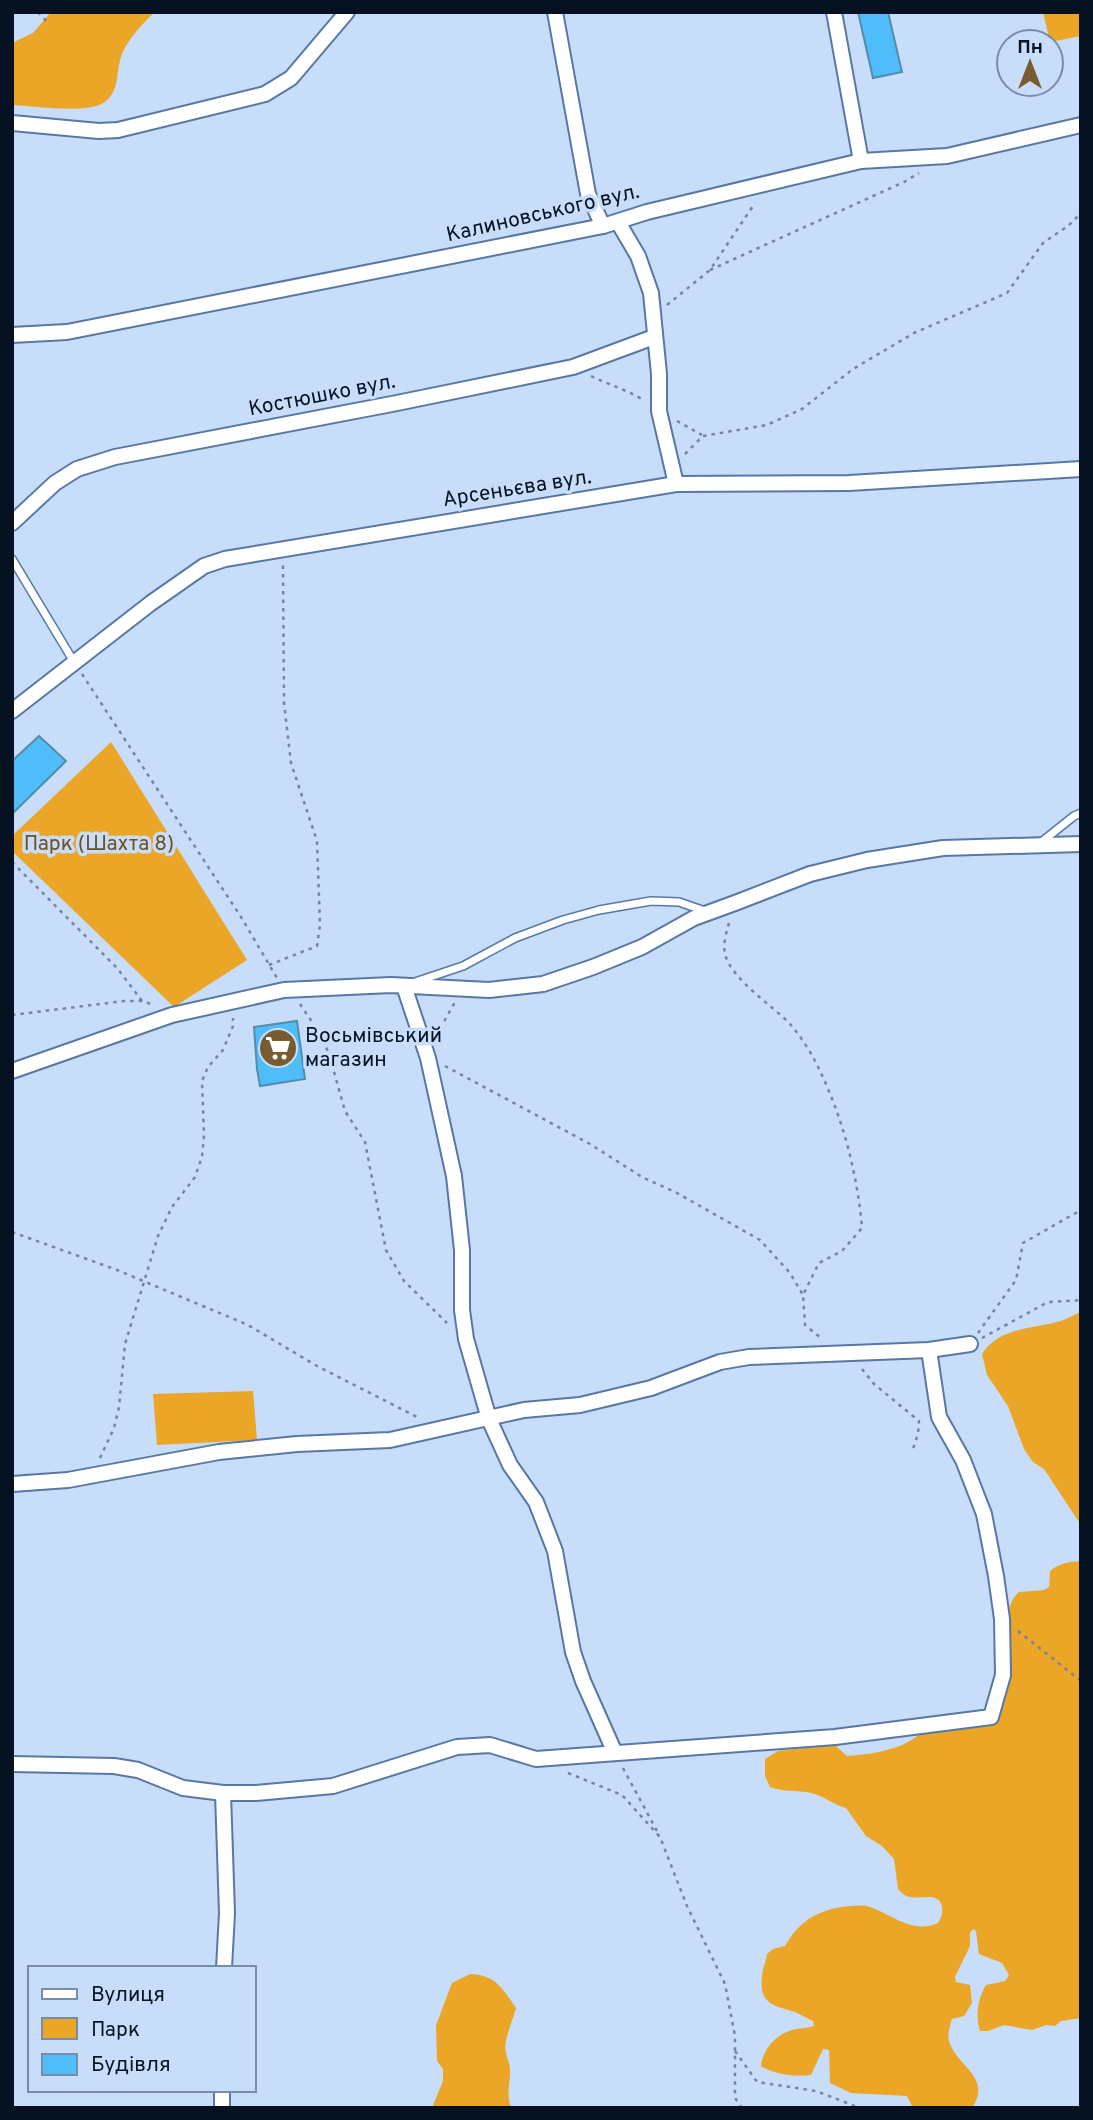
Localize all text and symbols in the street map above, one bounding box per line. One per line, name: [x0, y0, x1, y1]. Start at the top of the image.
north arrow: [995, 28, 1065, 98]
text: Пн: [1017, 36, 1043, 60]
street label: Калиновського вул.: [444, 179, 642, 249]
street label: Костюшко вул.: [246, 369, 398, 423]
street label: Арсеньєва вул.: [441, 464, 593, 514]
park label: Парк (Шахта 8): [24, 831, 174, 858]
place label: Восьмівський магазин: [305, 1023, 442, 1074]
supermarket icon: Восьмівський магазин: [257, 1027, 299, 1069]
legend: [28, 1966, 256, 2092]
text: Вулиця: [91, 1982, 165, 2009]
text: Парк: [91, 2017, 140, 2044]
text: Будівля: [91, 2052, 171, 2079]

